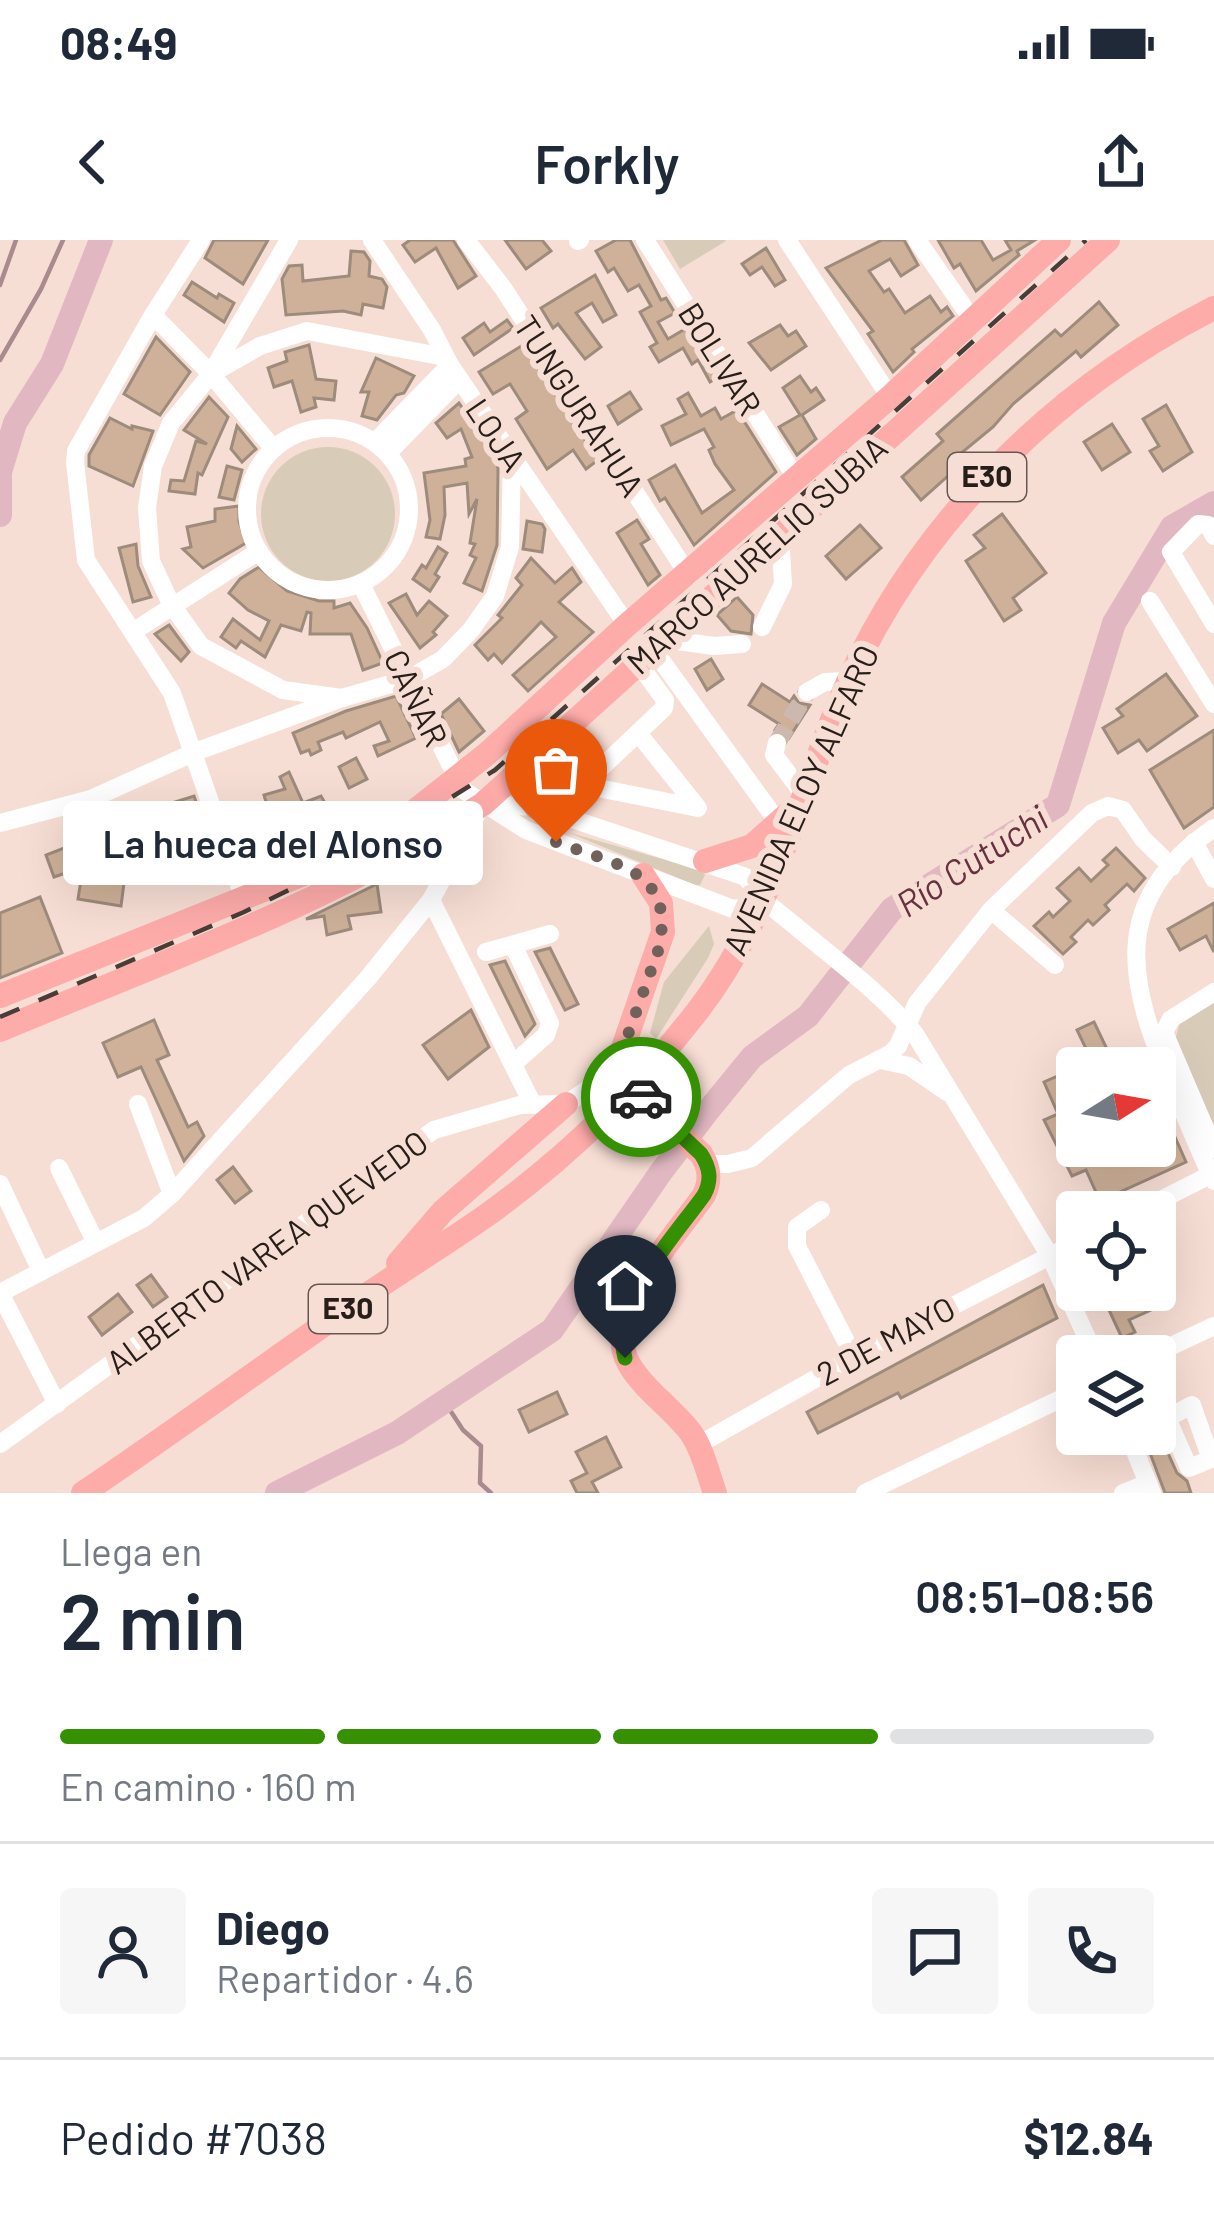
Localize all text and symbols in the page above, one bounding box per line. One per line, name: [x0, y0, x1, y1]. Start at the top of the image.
text: 08:49: [60, 15, 178, 69]
icon: back: [60, 129, 126, 195]
icon: share: [1088, 129, 1154, 195]
text: Forkly: [534, 130, 680, 195]
street label: BOLIVAR: [671, 295, 771, 422]
street label: TUNGURAHUA: [506, 307, 653, 504]
street label: LOJA: [458, 391, 535, 478]
street label: MARCO AURELIO SUBIA: [618, 427, 895, 682]
road number: E30: [948, 453, 1026, 501]
street label: AVENIDA ELOY ALFARO: [714, 638, 887, 961]
street label: CAÑAR: [376, 643, 457, 752]
pin: [505, 719, 607, 842]
icon: bag: [523, 737, 589, 803]
water label: Río Cutuchi: [887, 795, 1055, 925]
callout: La hueca del Alonso: [64, 800, 484, 884]
text: La hueca del Alonso: [102, 819, 444, 866]
courier: [581, 1037, 701, 1157]
north arrow: [1056, 1047, 1176, 1167]
map controls: [1056, 1047, 1176, 1455]
icon: car: [608, 1064, 674, 1130]
street label: ALBERTO VAREA QUEVEDO: [98, 1121, 435, 1381]
button: locate: [1056, 1191, 1176, 1311]
pin: [574, 1235, 676, 1358]
icon: home: [592, 1253, 658, 1319]
road number: E30: [309, 1285, 387, 1333]
street label: 2 DE MAYO: [810, 1287, 962, 1393]
button: layers: [1056, 1335, 1176, 1455]
text: Llega en: [60, 1527, 202, 1574]
text: 08:51–08:56: [915, 1568, 1154, 1622]
text: 2 min: [60, 1572, 246, 1666]
text: En camino · 160 m: [60, 1762, 356, 1809]
button: person: [60, 1888, 186, 2014]
button: chat: [872, 1888, 998, 2014]
button: phone: [1028, 1888, 1154, 2014]
text: Diego: [216, 1900, 330, 1954]
text: Repartidor · 4.6: [216, 1954, 474, 2001]
text: Pedido #7038: [60, 2110, 327, 2164]
text: $12.84: [1023, 2110, 1154, 2164]

